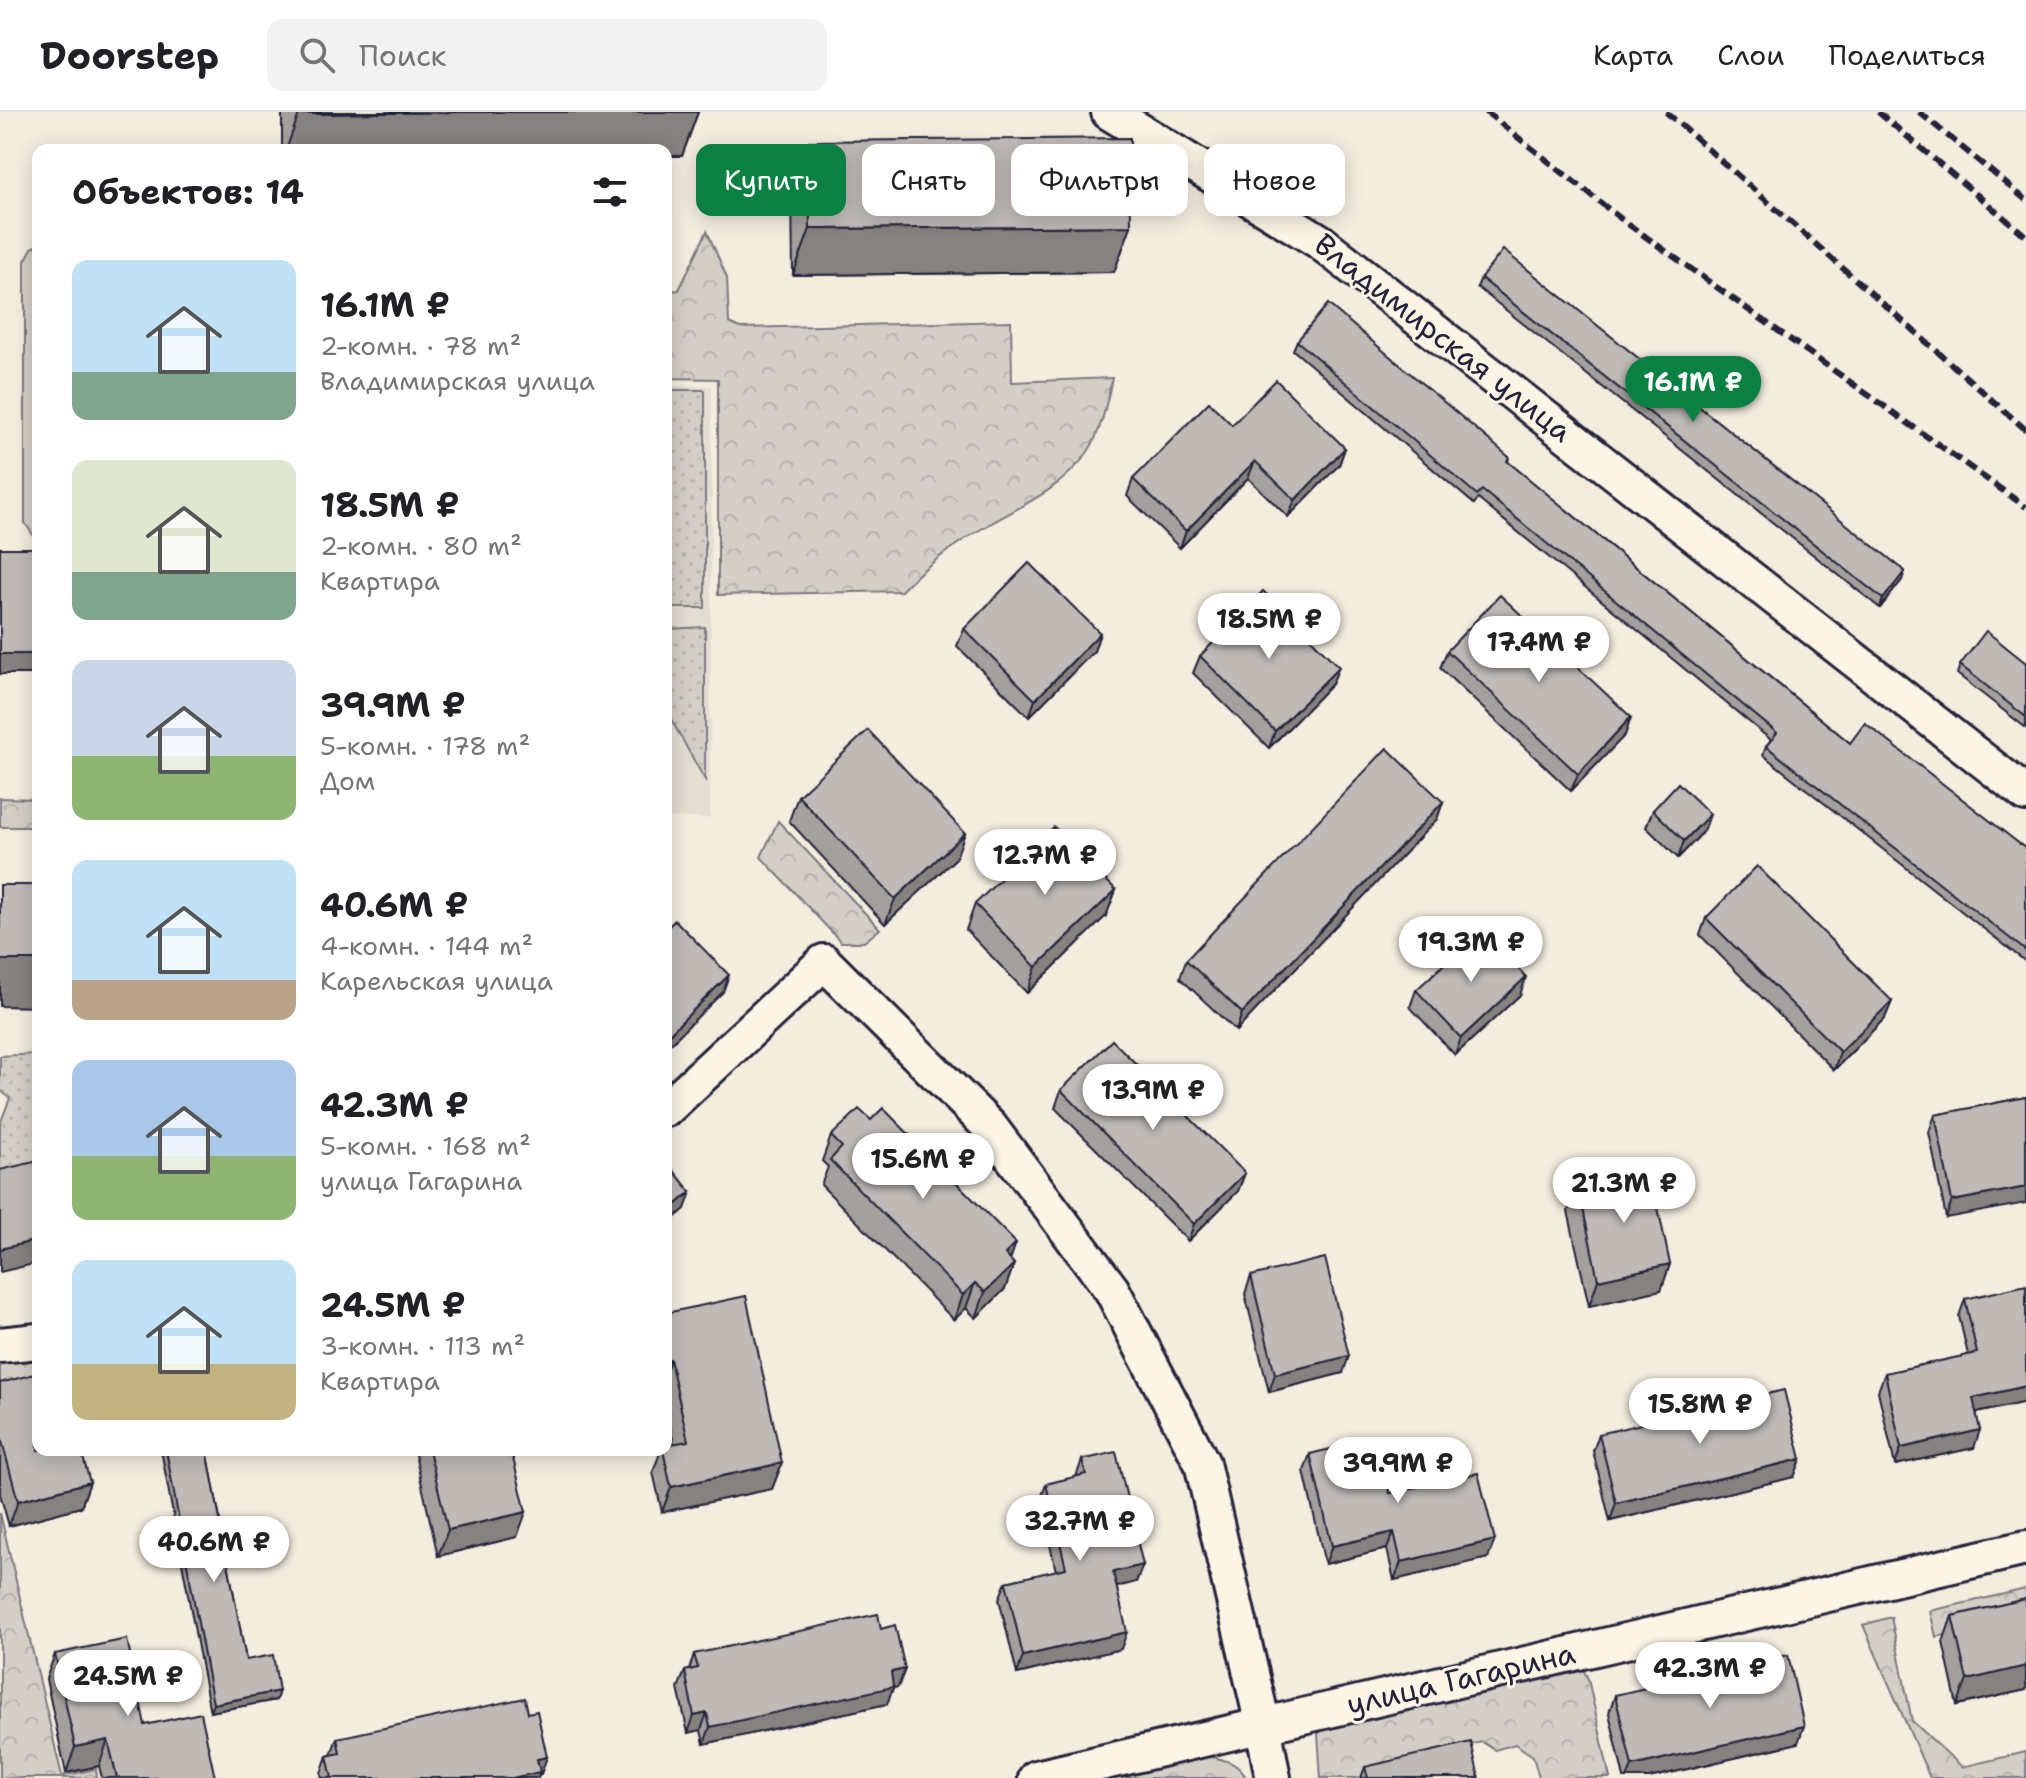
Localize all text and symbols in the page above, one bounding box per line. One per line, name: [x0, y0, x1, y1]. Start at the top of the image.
search box: [267, 19, 827, 91]
text: Doorstep: [40, 30, 219, 81]
icon: search: [295, 33, 339, 77]
text: Поиск: [359, 35, 446, 76]
text: Карта: [1593, 36, 1673, 74]
text: Слои: [1717, 36, 1784, 74]
text: Поделиться: [1828, 36, 1986, 74]
chip: Купить: [696, 144, 846, 216]
chip: Снять: [862, 144, 995, 216]
chip: Фильтры: [1011, 144, 1188, 216]
chip: Новое: [1204, 144, 1345, 216]
text: Объектов: 14: [72, 169, 304, 215]
icon: filters: [588, 170, 632, 214]
street label: Владимирская улица: [1306, 224, 1581, 452]
text: 16.1M ₽: [320, 282, 450, 328]
icon: home: [136, 292, 232, 388]
text: 2-комн. · 78 m²: [320, 328, 521, 363]
pin: 16.1M ₽: [1619, 356, 1767, 424]
text: Владимирская улица: [320, 363, 595, 398]
text: 16.1M ₽: [1643, 364, 1743, 399]
text: 18.5M ₽: [320, 482, 460, 528]
icon: home: [136, 492, 232, 588]
text: 2-комн. · 80 m²: [320, 528, 522, 563]
text: Квартира: [320, 563, 440, 598]
pin: 18.5M ₽: [1195, 593, 1343, 661]
text: 18.5M ₽: [1216, 601, 1322, 636]
pin: 17.4M ₽: [1465, 616, 1613, 684]
text: 17.4M ₽: [1486, 624, 1592, 659]
text: 39.9M ₽: [320, 682, 466, 728]
icon: home: [136, 692, 232, 788]
text: 5-комн. · 178 m²: [320, 728, 530, 763]
text: Дом: [320, 763, 375, 798]
pin: 12.7M ₽: [971, 829, 1119, 897]
text: 12.7M ₽: [992, 837, 1098, 872]
text: 40.6M ₽: [320, 882, 469, 928]
icon: home: [136, 892, 232, 988]
pin: 19.3M ₽: [1397, 916, 1545, 984]
text: 19.3M ₽: [1417, 924, 1525, 959]
text: 4-комн. · 144 m²: [320, 928, 533, 963]
text: Карельская улица: [320, 963, 553, 998]
pin: 13.9M ₽: [1079, 1064, 1227, 1132]
text: 13.9M ₽: [1101, 1072, 1205, 1107]
text: 42.3M ₽: [320, 1082, 469, 1128]
icon: home: [136, 1092, 232, 1188]
text: 5-комн. · 168 m²: [320, 1128, 531, 1163]
pin: 15.6M ₽: [849, 1133, 997, 1201]
text: 15.6M ₽: [870, 1141, 976, 1176]
pin: 21.3M ₽: [1550, 1157, 1698, 1225]
text: улица Гагарина: [320, 1163, 522, 1198]
text: 21.3M ₽: [1571, 1165, 1677, 1200]
text: 24.5M ₽: [320, 1282, 466, 1328]
icon: home: [136, 1292, 232, 1388]
text: 3-комн. · 113 m²: [320, 1328, 525, 1363]
text: Квартира: [320, 1363, 440, 1398]
pin: 15.8M ₽: [1626, 1378, 1774, 1446]
text: 15.8M ₽: [1647, 1386, 1753, 1421]
pin: 39.9M ₽: [1324, 1437, 1472, 1505]
text: 39.9M ₽: [1342, 1445, 1454, 1480]
pin: 32.7M ₽: [1006, 1495, 1154, 1563]
text: 32.7M ₽: [1024, 1503, 1136, 1538]
pin: 40.6M ₽: [140, 1516, 288, 1584]
text: 40.6M ₽: [157, 1524, 271, 1559]
street label: улица Гагарина: [1343, 1632, 1580, 1725]
pin: 42.3M ₽: [1636, 1642, 1784, 1710]
pin: 24.5M ₽: [54, 1650, 202, 1718]
text: 42.3M ₽: [1653, 1650, 1767, 1685]
text: 24.5M ₽: [72, 1658, 184, 1693]

